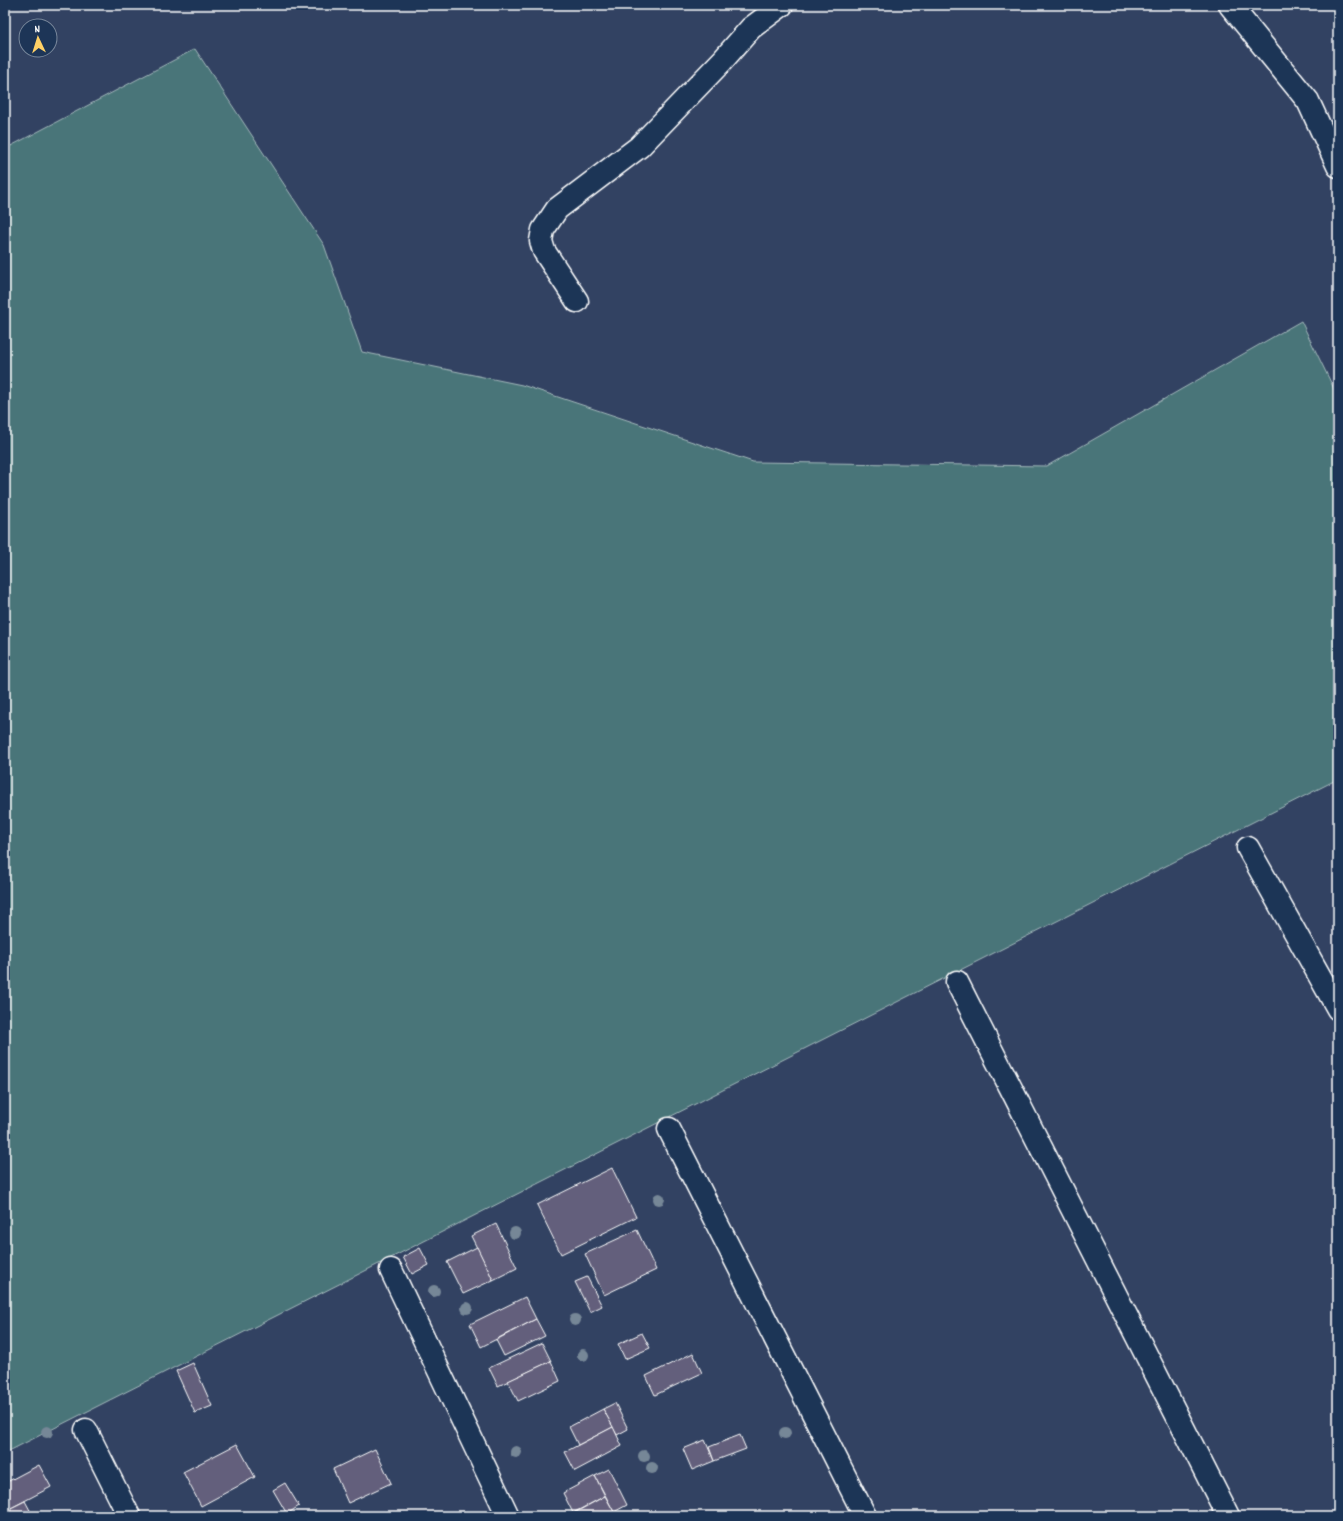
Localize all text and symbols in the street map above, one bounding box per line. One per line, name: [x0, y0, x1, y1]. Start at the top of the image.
north arrow: [18, 18, 58, 58]
text: N: [34, 22, 41, 38]

